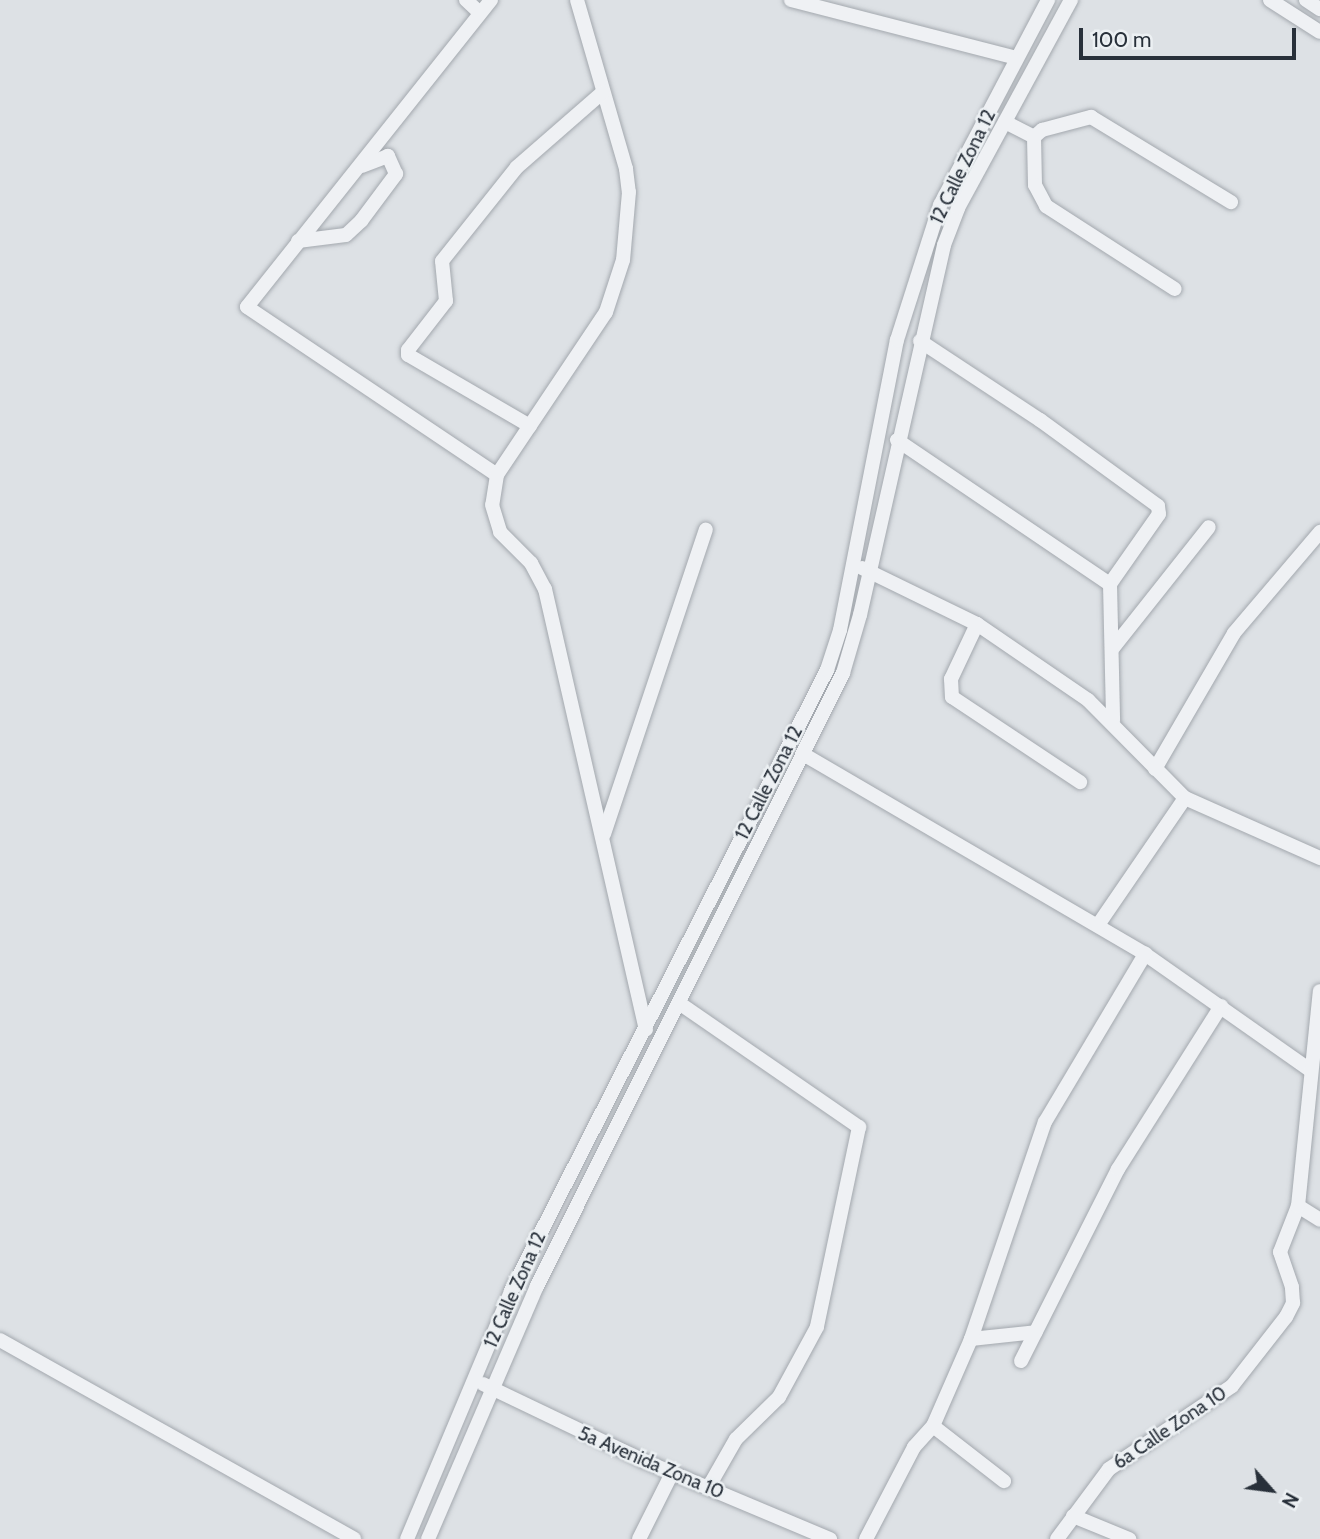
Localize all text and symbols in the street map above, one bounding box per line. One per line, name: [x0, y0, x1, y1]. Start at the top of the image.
scale bar: [1082, 14, 1299, 58]
text: 100 m: [1092, 27, 1151, 52]
street label: 12 Calle Zona 12: [925, 106, 1001, 228]
street label: 12 Calle Zona 12: [731, 722, 807, 844]
street label: 12 Calle Zona 12: [479, 1228, 551, 1352]
street label: 6a Calle Zona 10: [1109, 1382, 1231, 1474]
street label: 5a Avenida Zona 10: [575, 1422, 727, 1504]
north arrow: [1236, 1455, 1306, 1525]
text: N: [1277, 1489, 1303, 1511]

